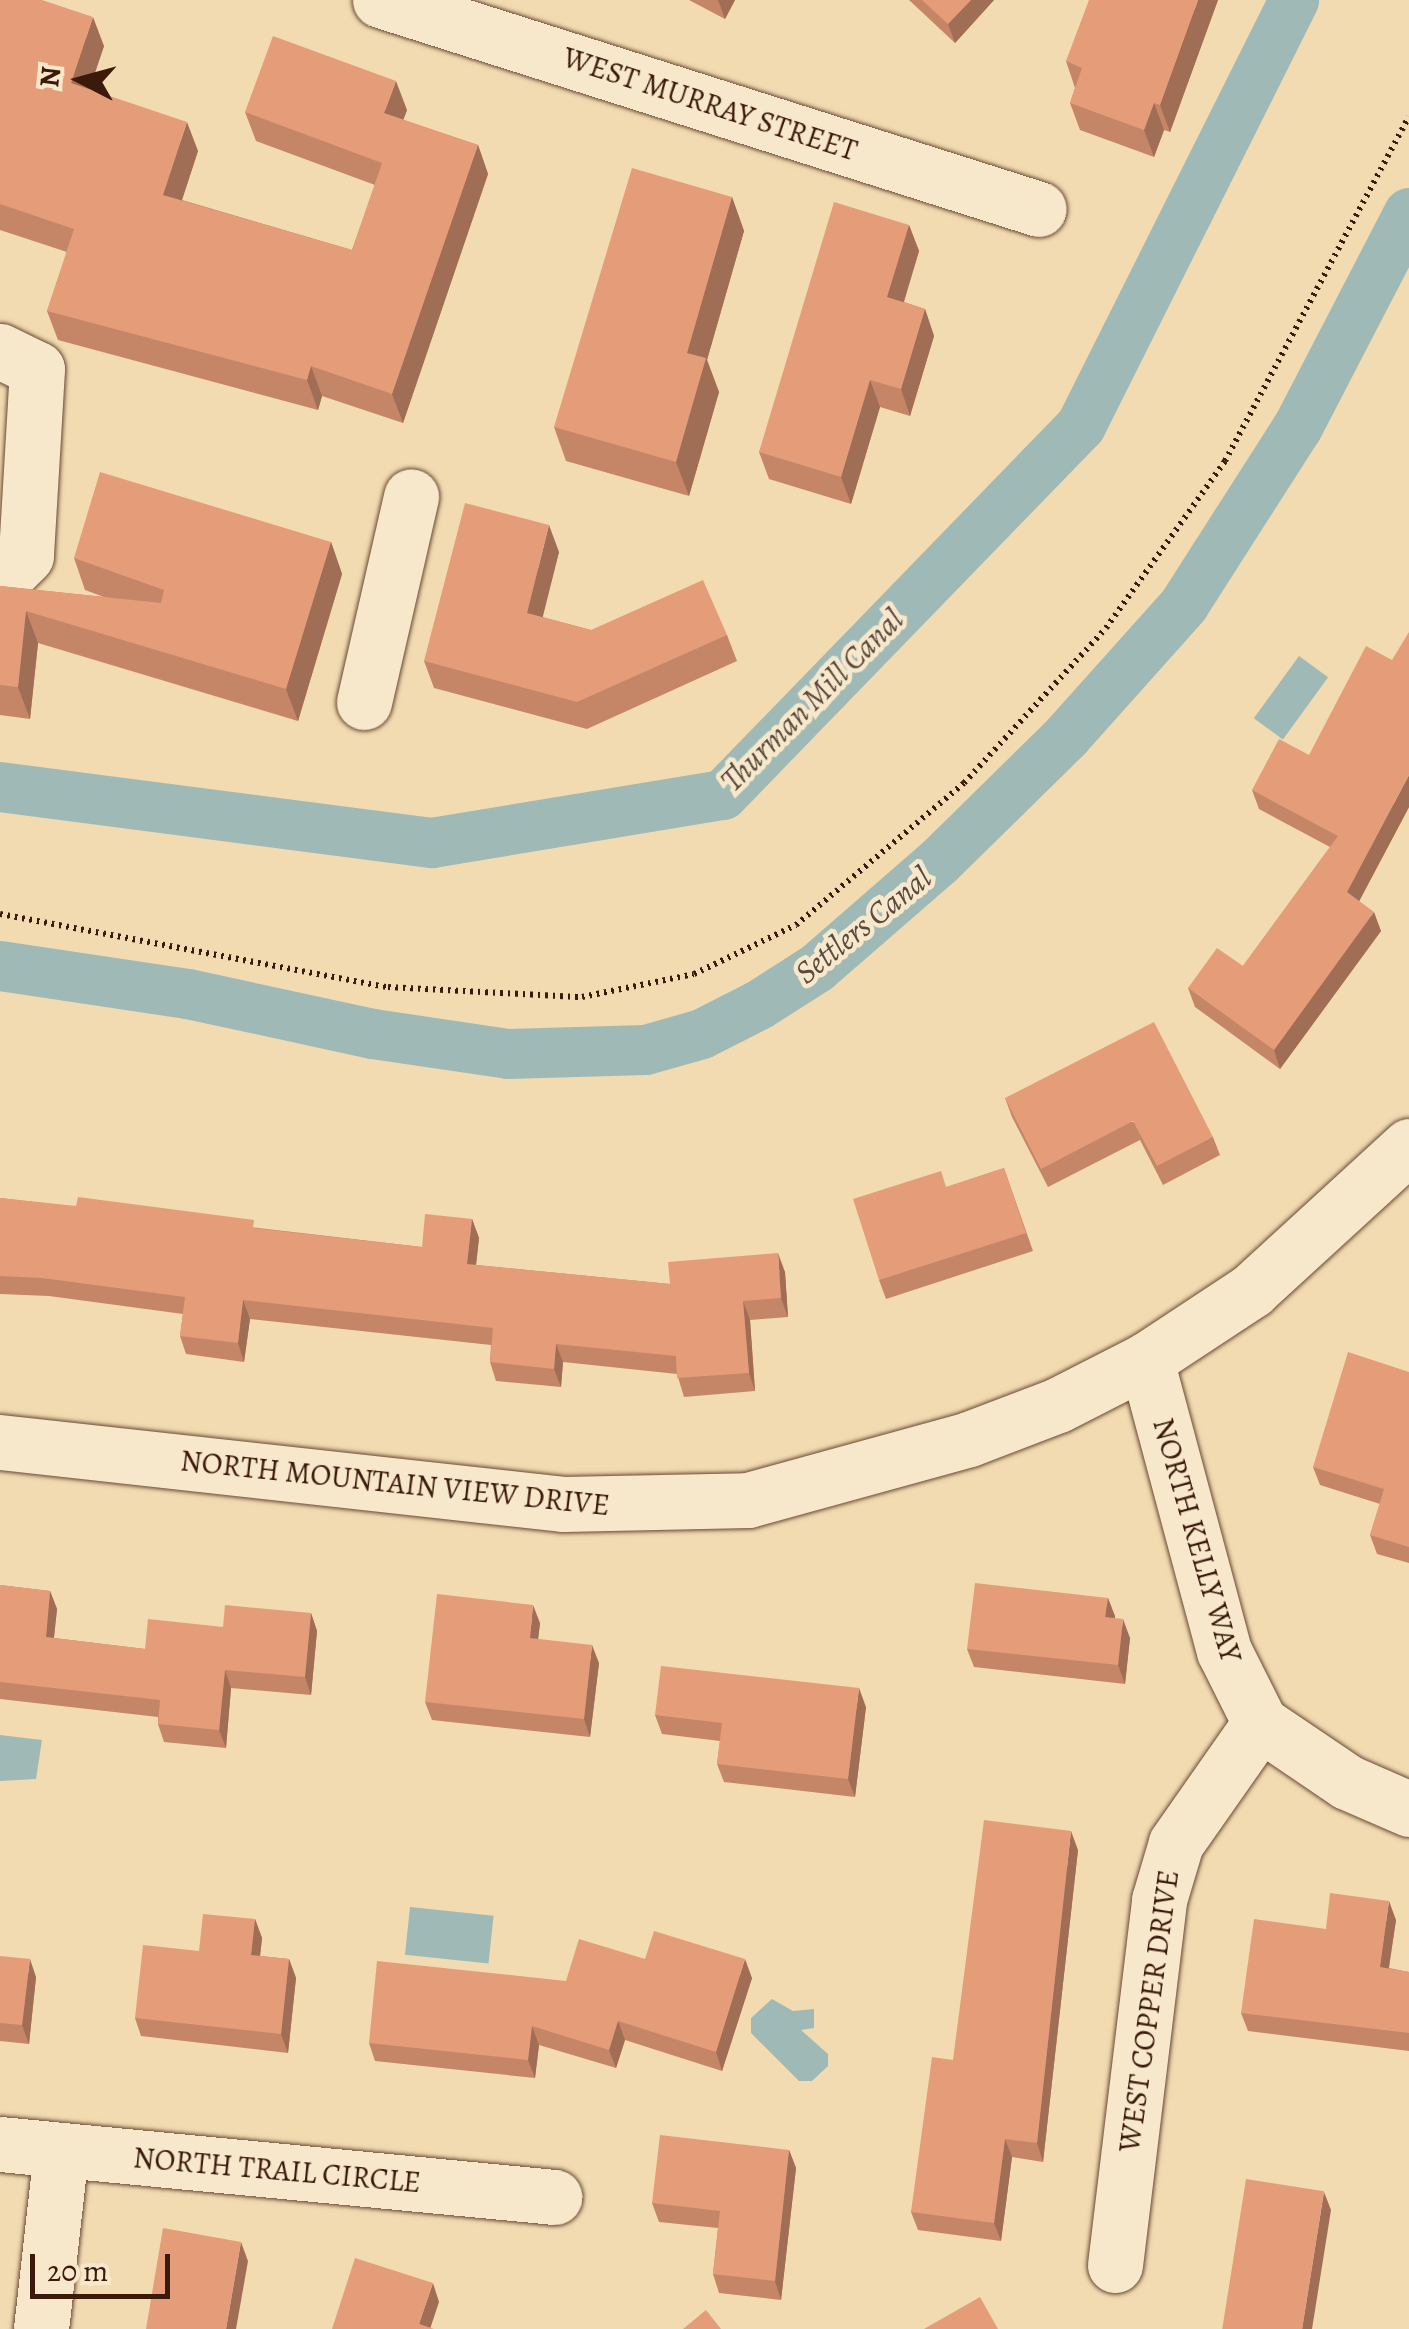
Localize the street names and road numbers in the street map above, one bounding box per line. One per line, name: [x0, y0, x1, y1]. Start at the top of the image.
street label: WEST MURRAY STREET: [558, 39, 862, 169]
street label: NORTH KELLY WAY: [1145, 1414, 1249, 1666]
street label: NORTH MOUNTAIN VIEW DRIVE: [179, 1443, 611, 1523]
street label: WEST COPPER DRIVE: [1111, 1868, 1187, 2154]
street label: NORTH TRAIL CIRCLE: [132, 2139, 422, 2201]

